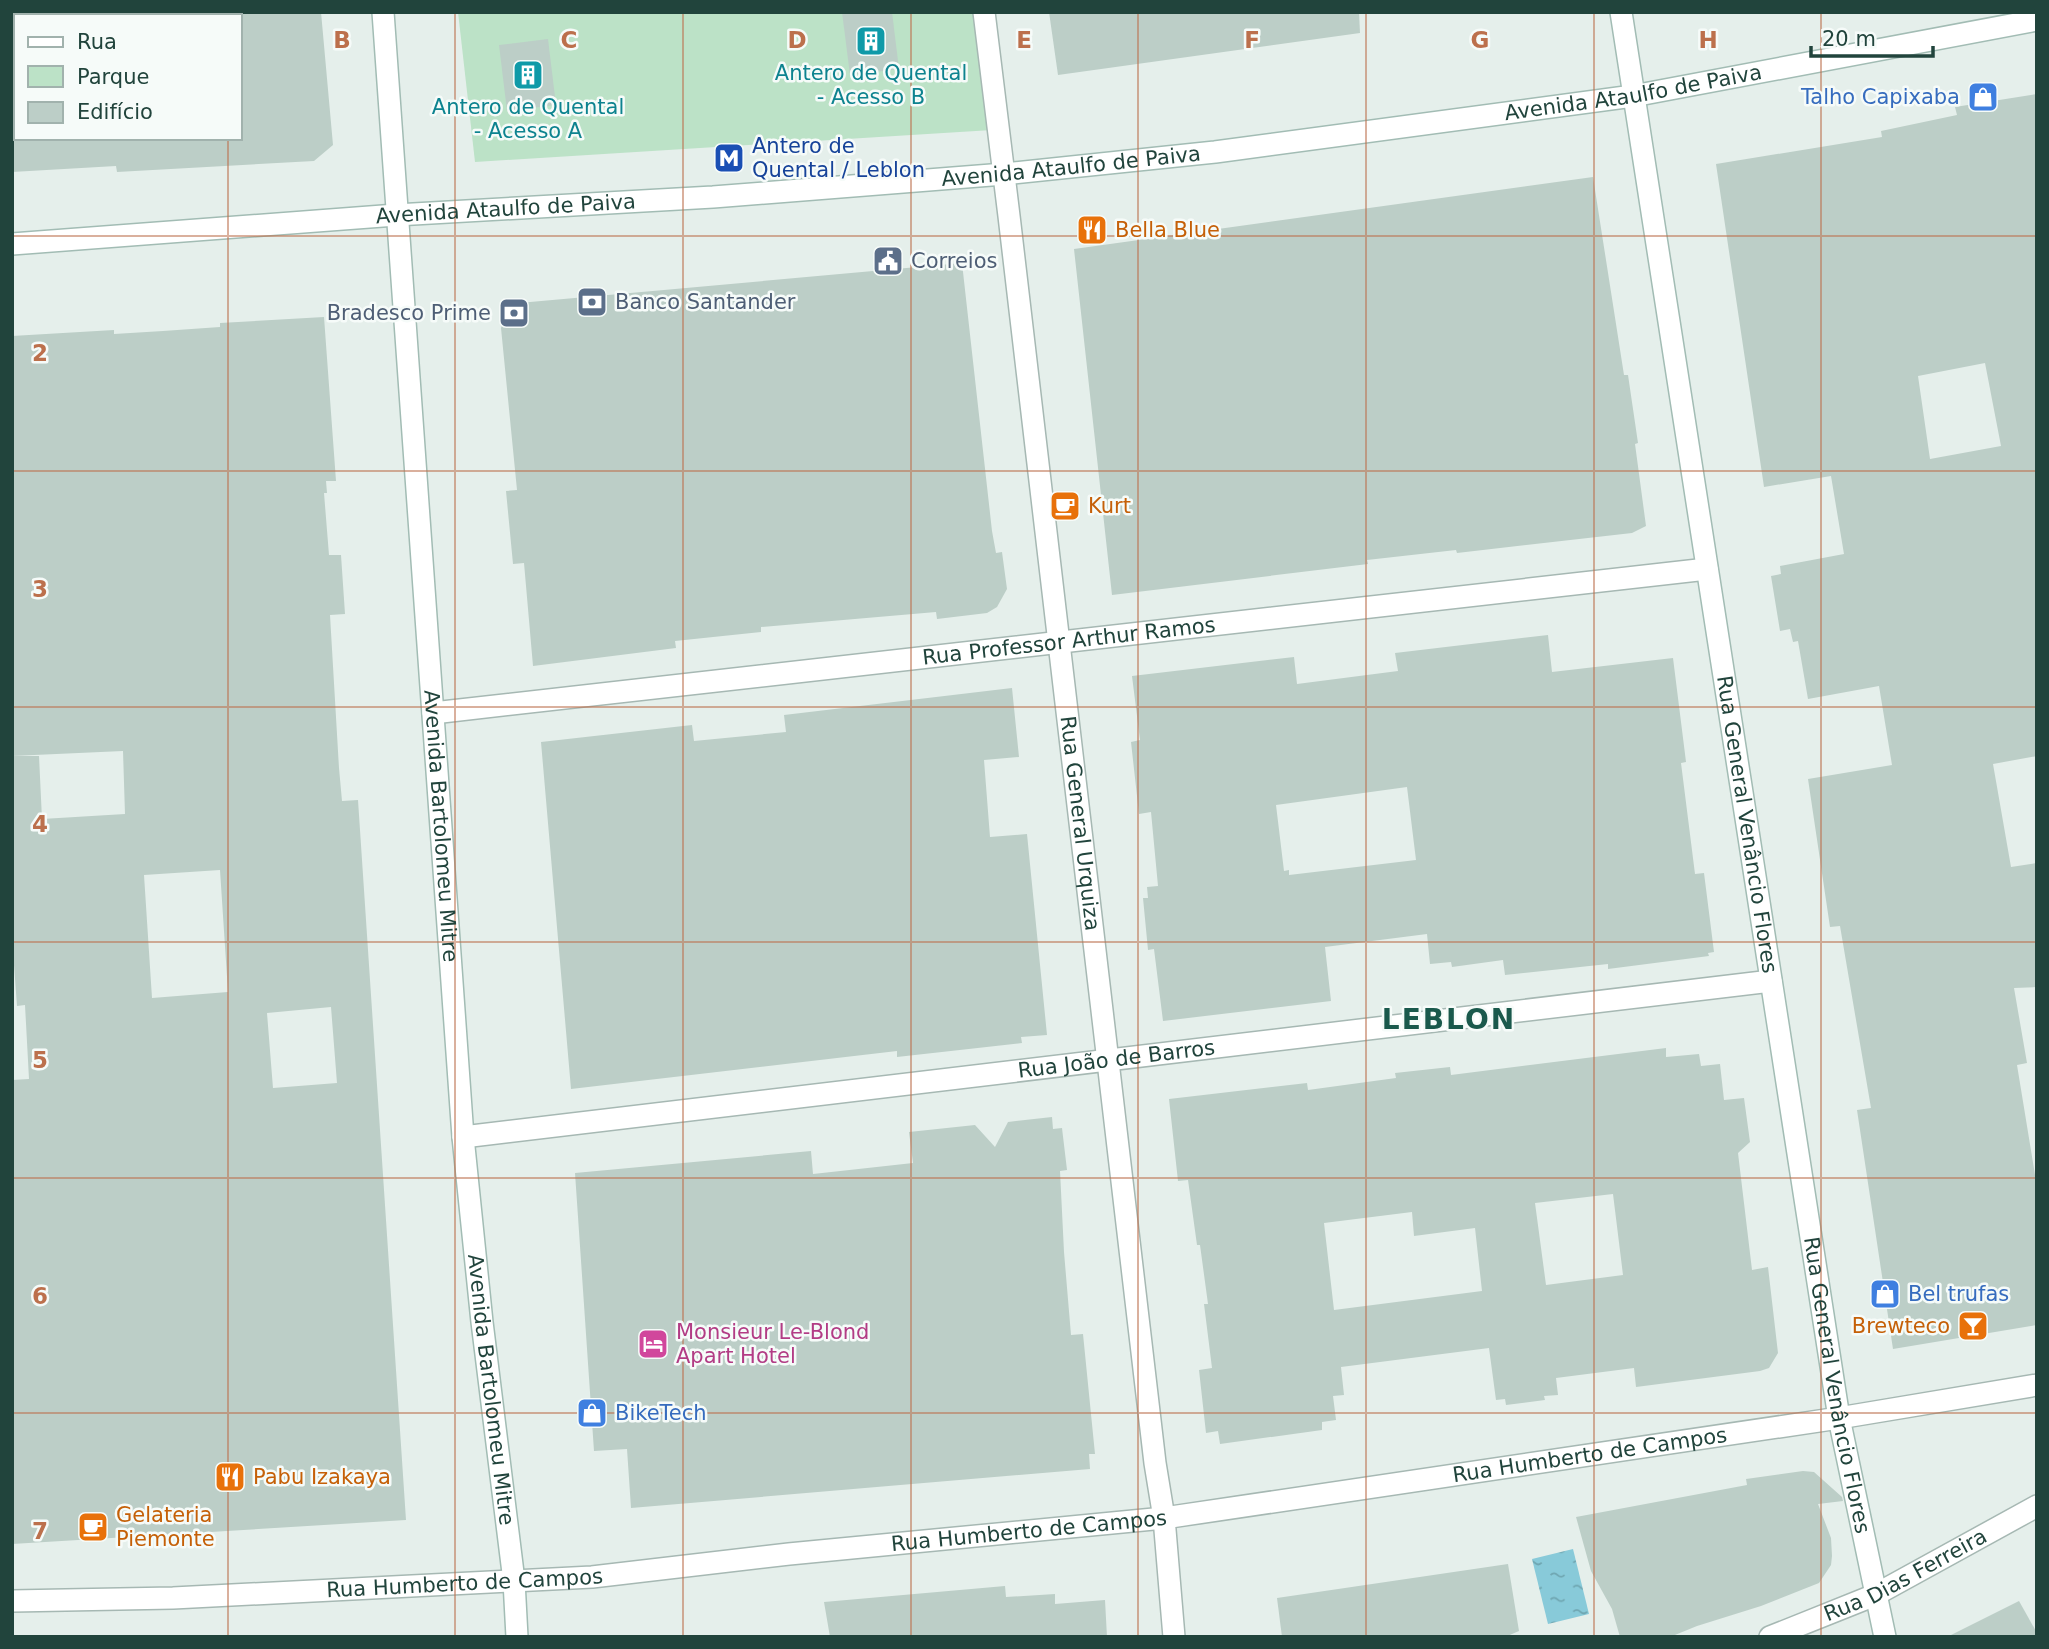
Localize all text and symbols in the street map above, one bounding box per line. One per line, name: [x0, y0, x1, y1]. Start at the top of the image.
legend: [14, 14, 242, 140]
scale bar: [1811, 14, 1934, 58]
building icon: Antero de Quental - Acesso B: [854, 24, 888, 58]
text: B: [333, 27, 351, 53]
text: C: [561, 27, 577, 53]
text: D: [787, 27, 807, 53]
text: E: [1016, 27, 1032, 53]
text: F: [1244, 27, 1260, 53]
text: G: [1471, 27, 1489, 53]
text: H: [1698, 27, 1718, 53]
text: 20 m: [1822, 27, 1876, 51]
text: Rua: [77, 30, 117, 54]
building icon: Antero de Quental - Acesso A: [511, 58, 545, 92]
street label: Avenida Ataulfo de Paiva: [1503, 60, 1764, 125]
place label: Antero de Quental - Acesso B: [775, 61, 967, 109]
text: Parque: [77, 65, 149, 89]
shop icon: Talho Capixaba: [1966, 80, 2000, 114]
place label: Talho Capixaba: [1800, 85, 1960, 109]
place label: Antero de Quental - Acesso A: [432, 95, 624, 143]
text: Edifício: [77, 100, 153, 124]
place label: Antero de Quental / Leblon: [752, 134, 925, 182]
metro station icon: Antero de Quental / Leblon: [712, 141, 746, 175]
street label: Avenida Ataulfo de Paiva: [940, 142, 1202, 191]
street label: Avenida Ataulfo de Paiva: [375, 189, 636, 228]
restaurant icon: Bella Blue: [1075, 213, 1109, 247]
place label: Bella Blue: [1115, 218, 1220, 242]
public building icon: Correios: [871, 244, 905, 278]
place label: Correios: [911, 249, 998, 273]
bank icon: Banco Santander: [575, 285, 609, 319]
place label: Banco Santander: [615, 290, 796, 314]
bank icon: Bradesco Prime: [497, 296, 531, 330]
place label: Bradesco Prime: [327, 301, 491, 325]
text: 2: [32, 340, 48, 366]
cafe icon: Kurt: [1048, 489, 1082, 523]
place label: Kurt: [1088, 494, 1131, 518]
text: 3: [32, 576, 48, 602]
street label: Rua Professor Arthur Ramos: [921, 613, 1217, 670]
street label: Rua General Venâncio Flores: [1712, 674, 1782, 975]
street label: Avenida Bartolomeu Mitre: [419, 689, 463, 963]
street label: Rua General Urquiza: [1056, 715, 1105, 932]
text: 4: [32, 811, 48, 837]
district label: LEBLON: [1382, 1003, 1516, 1036]
street label: Rua João de Barros: [1016, 1035, 1216, 1083]
text: 5: [32, 1047, 48, 1073]
street label: Rua General Venâncio Flores: [1799, 1235, 1875, 1536]
street label: Avenida Bartolomeu Mitre: [463, 1253, 519, 1527]
shop icon: Bel trufas: [1868, 1277, 1902, 1311]
place label: Bel trufas: [1908, 1282, 2009, 1306]
text: 6: [32, 1283, 48, 1309]
bar icon: Brewteco: [1956, 1309, 1990, 1343]
place label: Brewteco: [1852, 1314, 1950, 1338]
place label: Monsieur Le-Blond Apart Hotel: [676, 1320, 869, 1368]
hotel icon: Monsieur Le-Blond Apart Hotel: [636, 1327, 670, 1361]
shop icon: BikeTech: [575, 1396, 609, 1430]
place label: BikeTech: [615, 1401, 707, 1425]
street label: Rua Humberto de Campos: [1451, 1423, 1728, 1487]
restaurant icon: Pabu Izakaya: [213, 1460, 247, 1494]
place label: Pabu Izakaya: [253, 1465, 391, 1489]
place label: Gelateria Piemonte: [116, 1503, 215, 1551]
street label: Rua Humberto de Campos: [890, 1506, 1168, 1556]
cafe icon: Gelateria Piemonte: [76, 1510, 110, 1544]
text: 7: [32, 1518, 48, 1544]
street label: Rua Dias Ferreira: [1820, 1524, 1991, 1626]
street label: Rua Humberto de Campos: [326, 1564, 604, 1602]

